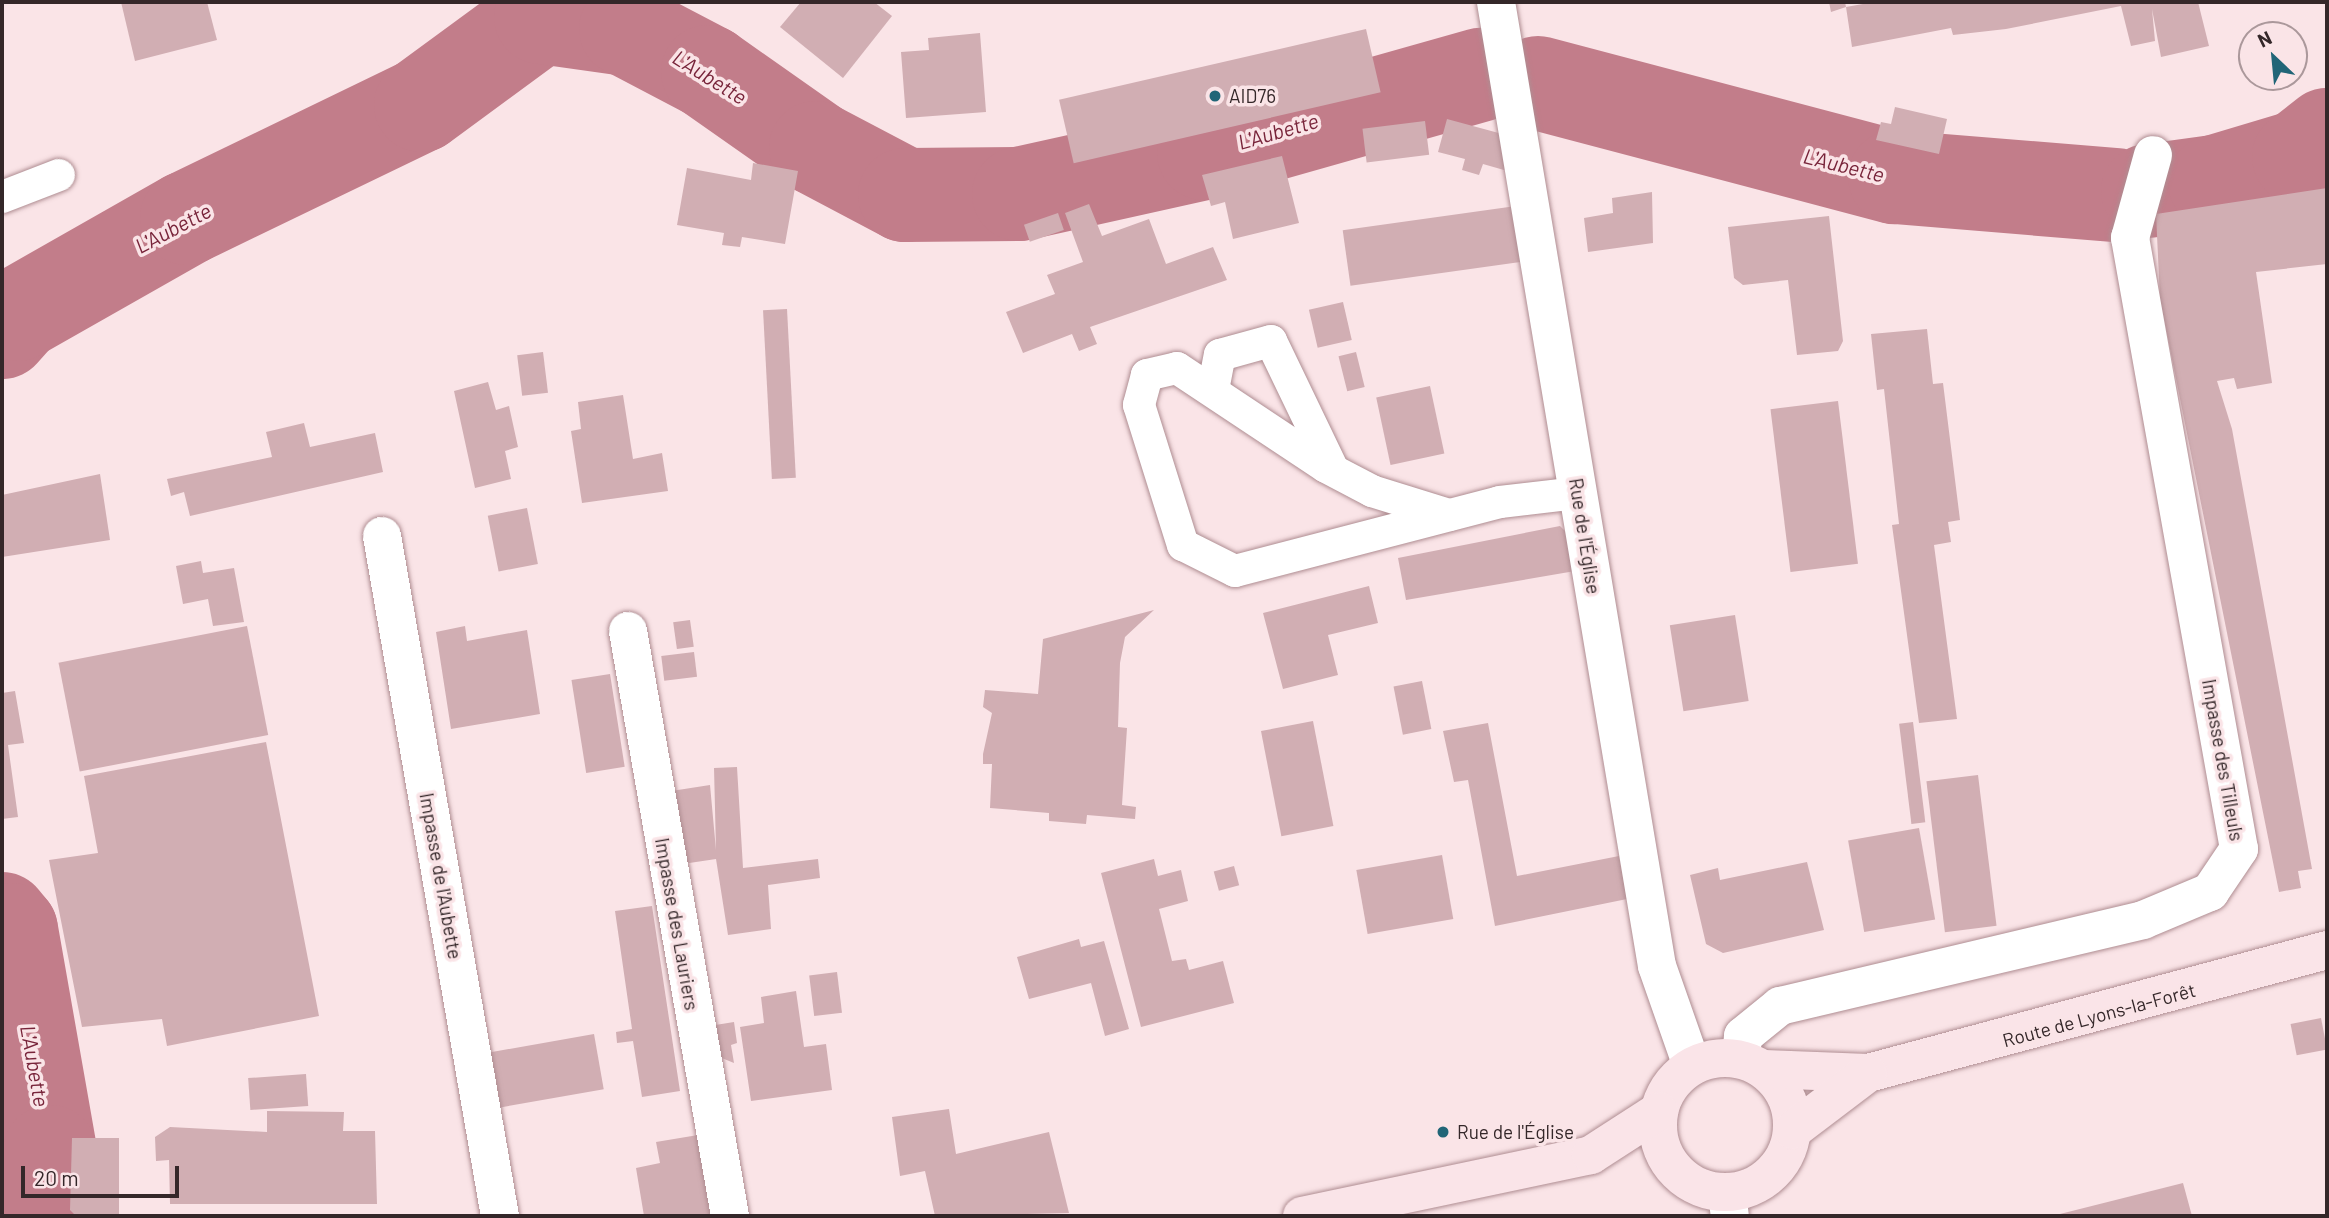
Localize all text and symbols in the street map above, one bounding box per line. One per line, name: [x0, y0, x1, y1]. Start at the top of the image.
north arrow: [2238, 21, 2308, 91]
text: N: [2254, 25, 2275, 52]
water label: L'Aubette: [668, 44, 752, 110]
place label: AID76: [1229, 85, 1276, 107]
marker: AID76: [1207, 88, 1223, 104]
water label: L'Aubette: [1235, 108, 1321, 154]
water label: L'Aubette: [1801, 143, 1887, 187]
water label: L'Aubette: [131, 198, 215, 258]
street label: Rue de l'Église: [1565, 476, 1605, 596]
street label: Impasse des Tilleuls: [2198, 677, 2248, 843]
street label: Impasse de l'Aubette: [415, 791, 467, 961]
street label: Impasse des Lauriers: [651, 836, 703, 1012]
street label: Route de Lyons-la-Forêt: [2000, 978, 2198, 1052]
water label: L'Aubette: [15, 1023, 55, 1109]
place label: Rue de l'Église: [1457, 1121, 1574, 1143]
marker: Rue de l'Église: [1435, 1124, 1451, 1140]
scale bar: [24, 1152, 182, 1196]
text: 20 m: [34, 1165, 79, 1190]

